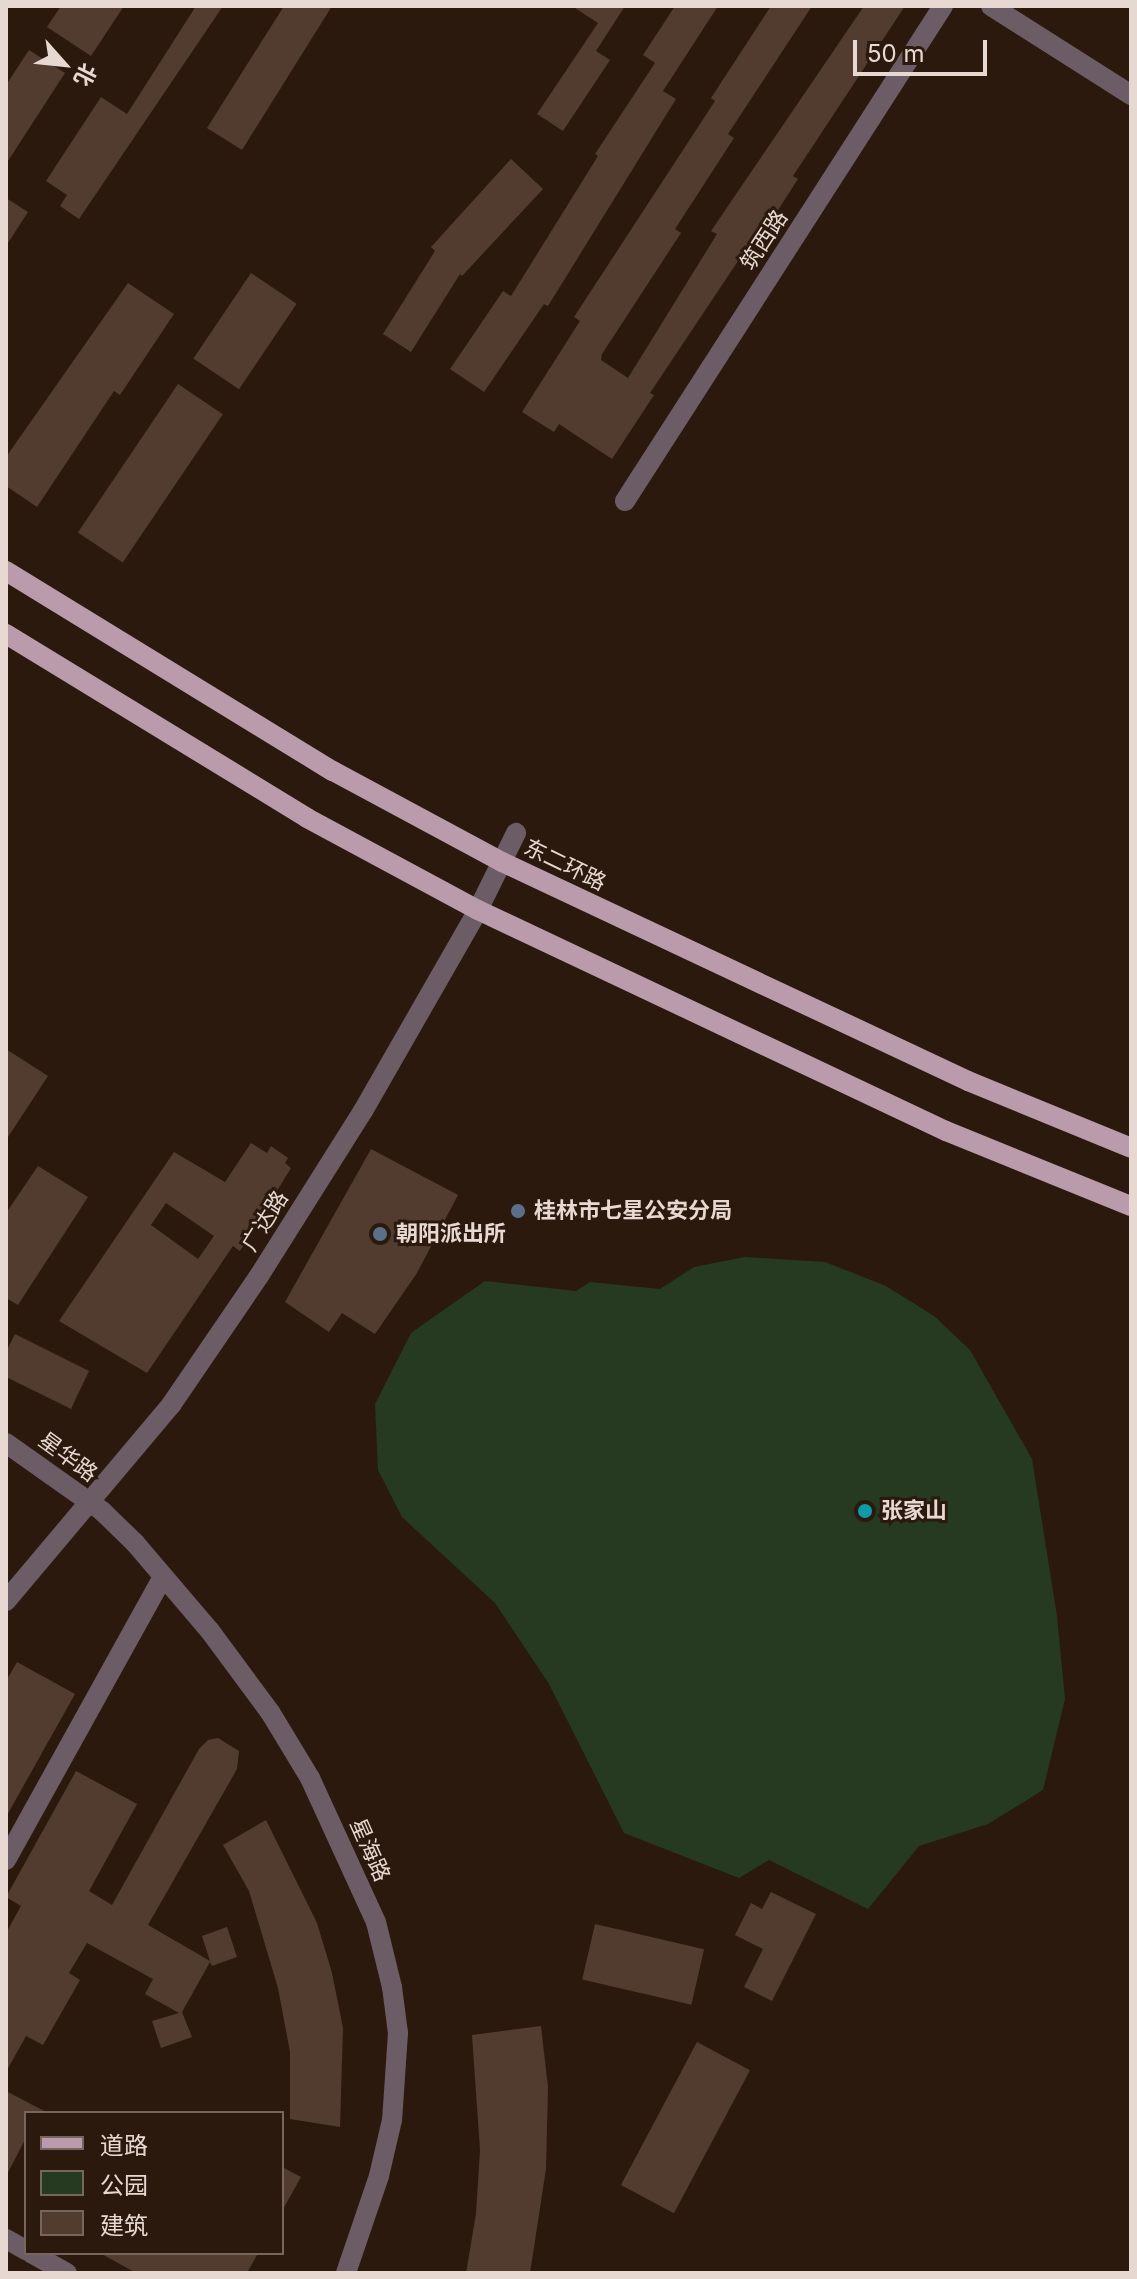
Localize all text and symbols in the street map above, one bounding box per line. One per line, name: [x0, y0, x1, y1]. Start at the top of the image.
north arrow: [24, 24, 104, 104]
scale bar: [857, 24, 991, 74]
text: 50 m: [867, 39, 925, 68]
text: 北: [69, 59, 102, 91]
street label: 筑西路: [735, 205, 793, 275]
street label: 东二环路: [520, 834, 610, 896]
street label: 广达路: [236, 1186, 294, 1256]
place label: 桂林市七星公安分局: [534, 1198, 732, 1224]
marker: 桂林市七星公安分局: [509, 1202, 527, 1220]
place label: 朝阳派出所: [396, 1221, 506, 1247]
marker: 朝阳派出所: [371, 1225, 389, 1243]
street label: 星华路: [34, 1427, 102, 1487]
place label: 张家山: [881, 1498, 947, 1524]
marker: 张家山: [856, 1502, 874, 1520]
street label: 星海路: [345, 1814, 395, 1886]
legend: [24, 2111, 284, 2255]
text: 道路: [100, 2131, 148, 2160]
text: 公园: [100, 2171, 148, 2200]
text: 建筑: [100, 2211, 148, 2240]

